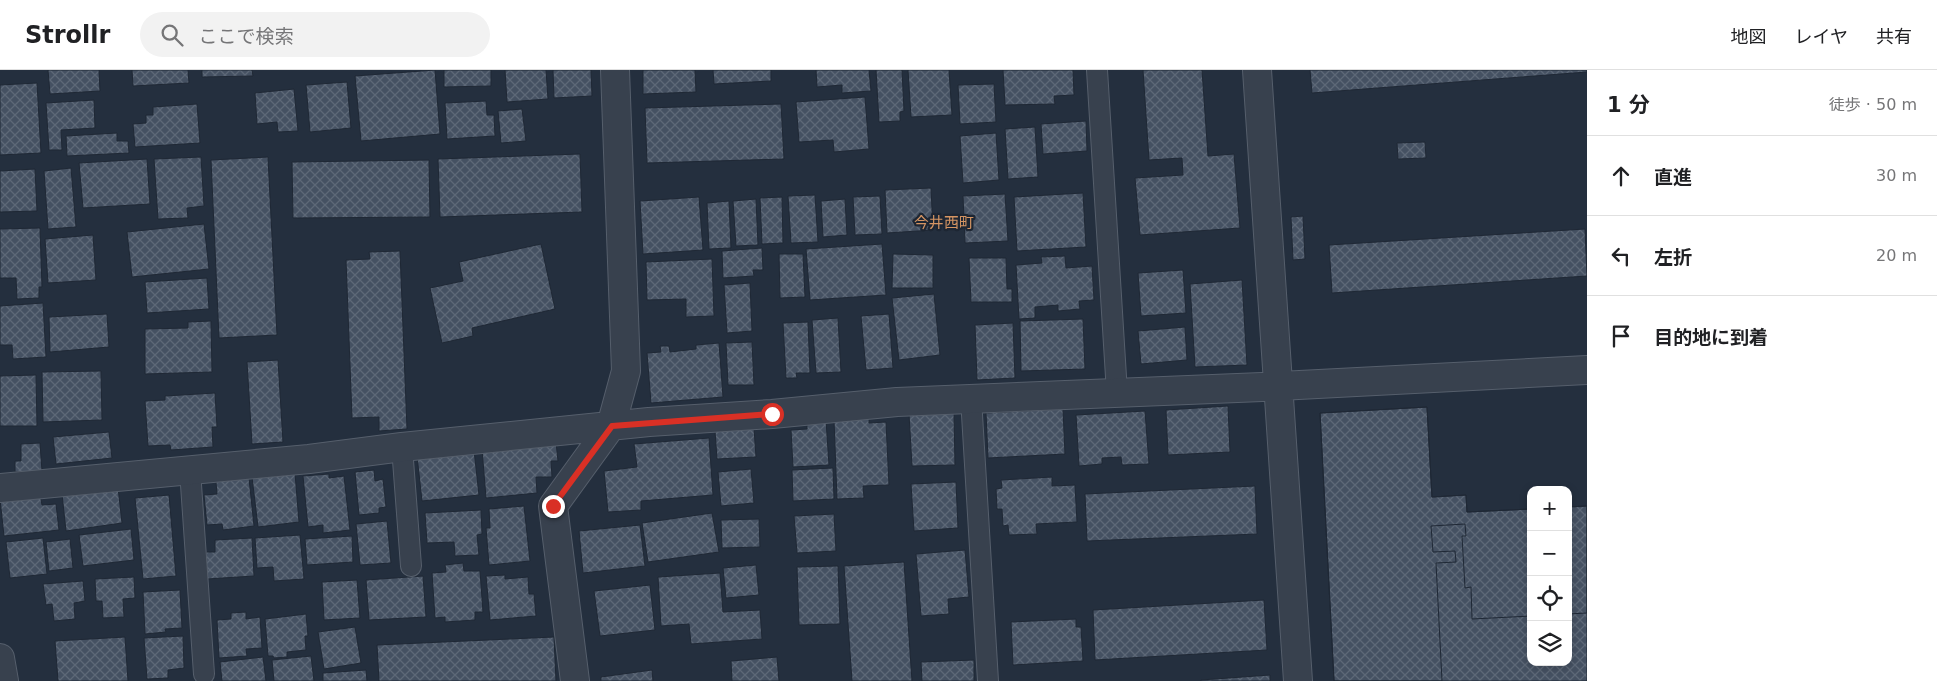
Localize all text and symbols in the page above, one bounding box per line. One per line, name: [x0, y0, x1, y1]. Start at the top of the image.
search box: [140, 12, 490, 57]
text: Strollr: [25, 21, 110, 49]
icon: search: [158, 21, 186, 49]
text: ここで検索: [198, 25, 293, 47]
text: 地図: [1731, 26, 1767, 47]
text: レイヤ: [1795, 26, 1848, 47]
text: 共有: [1876, 26, 1912, 47]
text: 1 分: [1607, 93, 1650, 117]
text: 徒歩 · 50 m: [1829, 95, 1917, 114]
icon: ahead: [1607, 162, 1635, 190]
text: 直進: [1654, 166, 1692, 188]
text: 30 m: [1876, 166, 1917, 185]
district label: 今井西町: [914, 214, 974, 232]
icon: left: [1607, 242, 1635, 270]
text: 左折: [1654, 246, 1692, 268]
text: 20 m: [1876, 246, 1917, 265]
icon: arrive: [1607, 322, 1635, 350]
text: 目的地に到着: [1654, 326, 1768, 348]
route start: [761, 403, 784, 426]
map controls: [1527, 486, 1572, 666]
button: +: [1527, 486, 1572, 531]
route end: [542, 495, 565, 518]
button: −: [1527, 531, 1572, 576]
button: locate: [1527, 576, 1572, 621]
button: layers: [1527, 621, 1572, 666]

